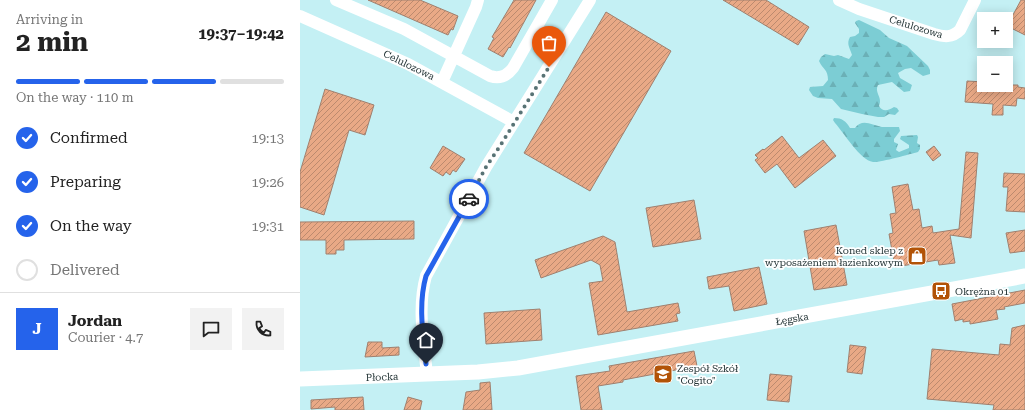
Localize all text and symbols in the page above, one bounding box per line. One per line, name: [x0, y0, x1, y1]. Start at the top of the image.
text: Arriving in: [16, 12, 83, 27]
map controls: [977, 12, 1013, 92]
button: +: [977, 12, 1013, 48]
street label: Celulozowa: [888, 14, 945, 41]
text: 19:37–19:42: [198, 25, 284, 43]
pin: [532, 26, 566, 67]
text: 2 min: [16, 27, 88, 57]
icon: bag: [538, 32, 560, 54]
street label: Celulozowa: [382, 48, 437, 82]
button: −: [977, 56, 1013, 92]
text: On the way · 110 m: [16, 90, 133, 105]
icon: check: [16, 127, 38, 149]
text: Confirmed: [50, 129, 128, 147]
text: 19:13: [252, 131, 284, 146]
icon: check: [16, 171, 38, 193]
text: Preparing: [50, 173, 121, 191]
text: 19:26: [252, 175, 284, 190]
courier: [449, 179, 489, 219]
icon: car: [458, 188, 480, 210]
icon: check: [16, 215, 38, 237]
text: On the way: [50, 217, 132, 235]
text: 19:31: [252, 219, 284, 234]
place label: Koned sklep z wyposażeniem łazienkowym: [765, 245, 903, 268]
shop icon: Koned sklep z wyposażeniem łazienkowym: [906, 245, 928, 267]
text: Delivered: [50, 261, 120, 279]
bus stop icon: Okrężna 01: [930, 280, 952, 302]
place label: Okrężna 01: [955, 286, 1009, 297]
button: chat: [190, 308, 232, 350]
button: phone: [242, 308, 284, 350]
street label: Łęgska: [775, 311, 810, 327]
text: Jordan: [68, 312, 122, 330]
text: J: [32, 320, 42, 338]
pin: [409, 323, 443, 364]
icon: home: [415, 329, 437, 351]
text: Courier · 4.7: [68, 330, 143, 345]
school or university icon: Zespół Szkół "Cogito": [652, 363, 674, 385]
place label: Zespół Szkół "Cogito": [677, 363, 739, 386]
street label: Płocka: [365, 371, 399, 383]

